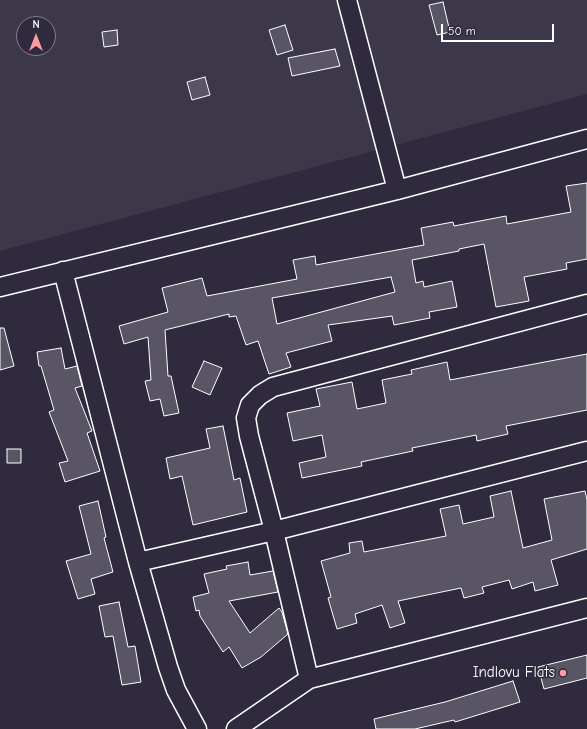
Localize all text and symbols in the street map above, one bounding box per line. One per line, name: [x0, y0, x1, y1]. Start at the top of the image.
north arrow: [16, 16, 56, 56]
scale bar: [443, 16, 556, 42]
text: N: [32, 18, 40, 31]
text: 50 m: [448, 24, 476, 38]
place label: Indlovu Flats: [473, 664, 555, 682]
marker: Indlovu Flats: [558, 668, 568, 678]

